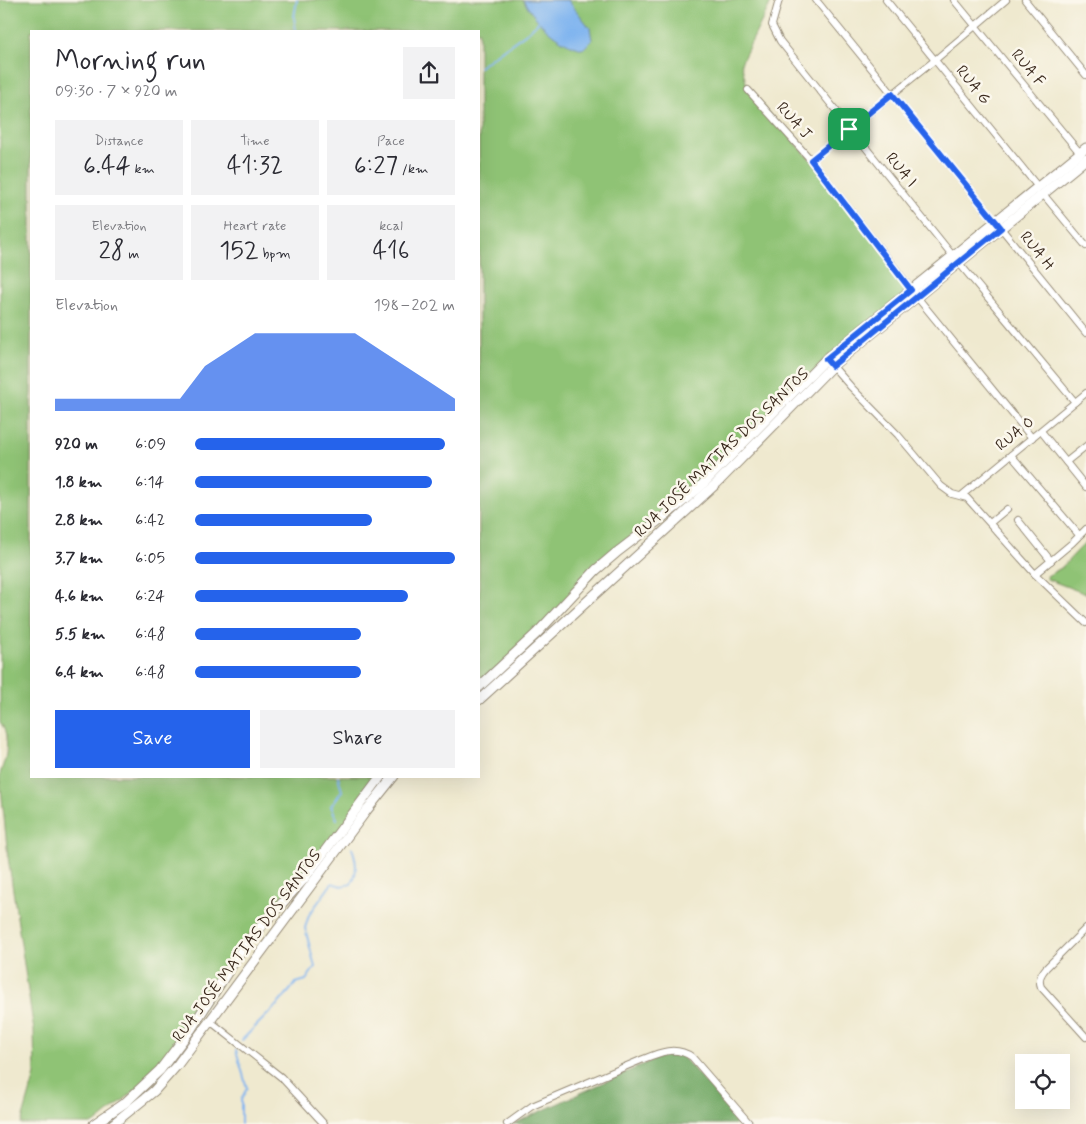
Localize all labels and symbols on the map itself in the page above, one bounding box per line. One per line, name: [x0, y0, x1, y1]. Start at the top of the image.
street label: RUA F: [1006, 45, 1050, 91]
street label: RUA G: [951, 61, 995, 109]
street label: RUA J: [772, 98, 816, 144]
pin: [828, 108, 870, 150]
street label: RUA I: [881, 148, 921, 192]
street label: RUA H: [1015, 227, 1059, 275]
street label: RUA JOSÉ MATIAS DOS SANTOS: [630, 364, 814, 542]
street label: RUA O: [991, 412, 1039, 456]
street label: RUA JOSÉ MATIAS DOS SANTOS: [168, 846, 326, 1046]

